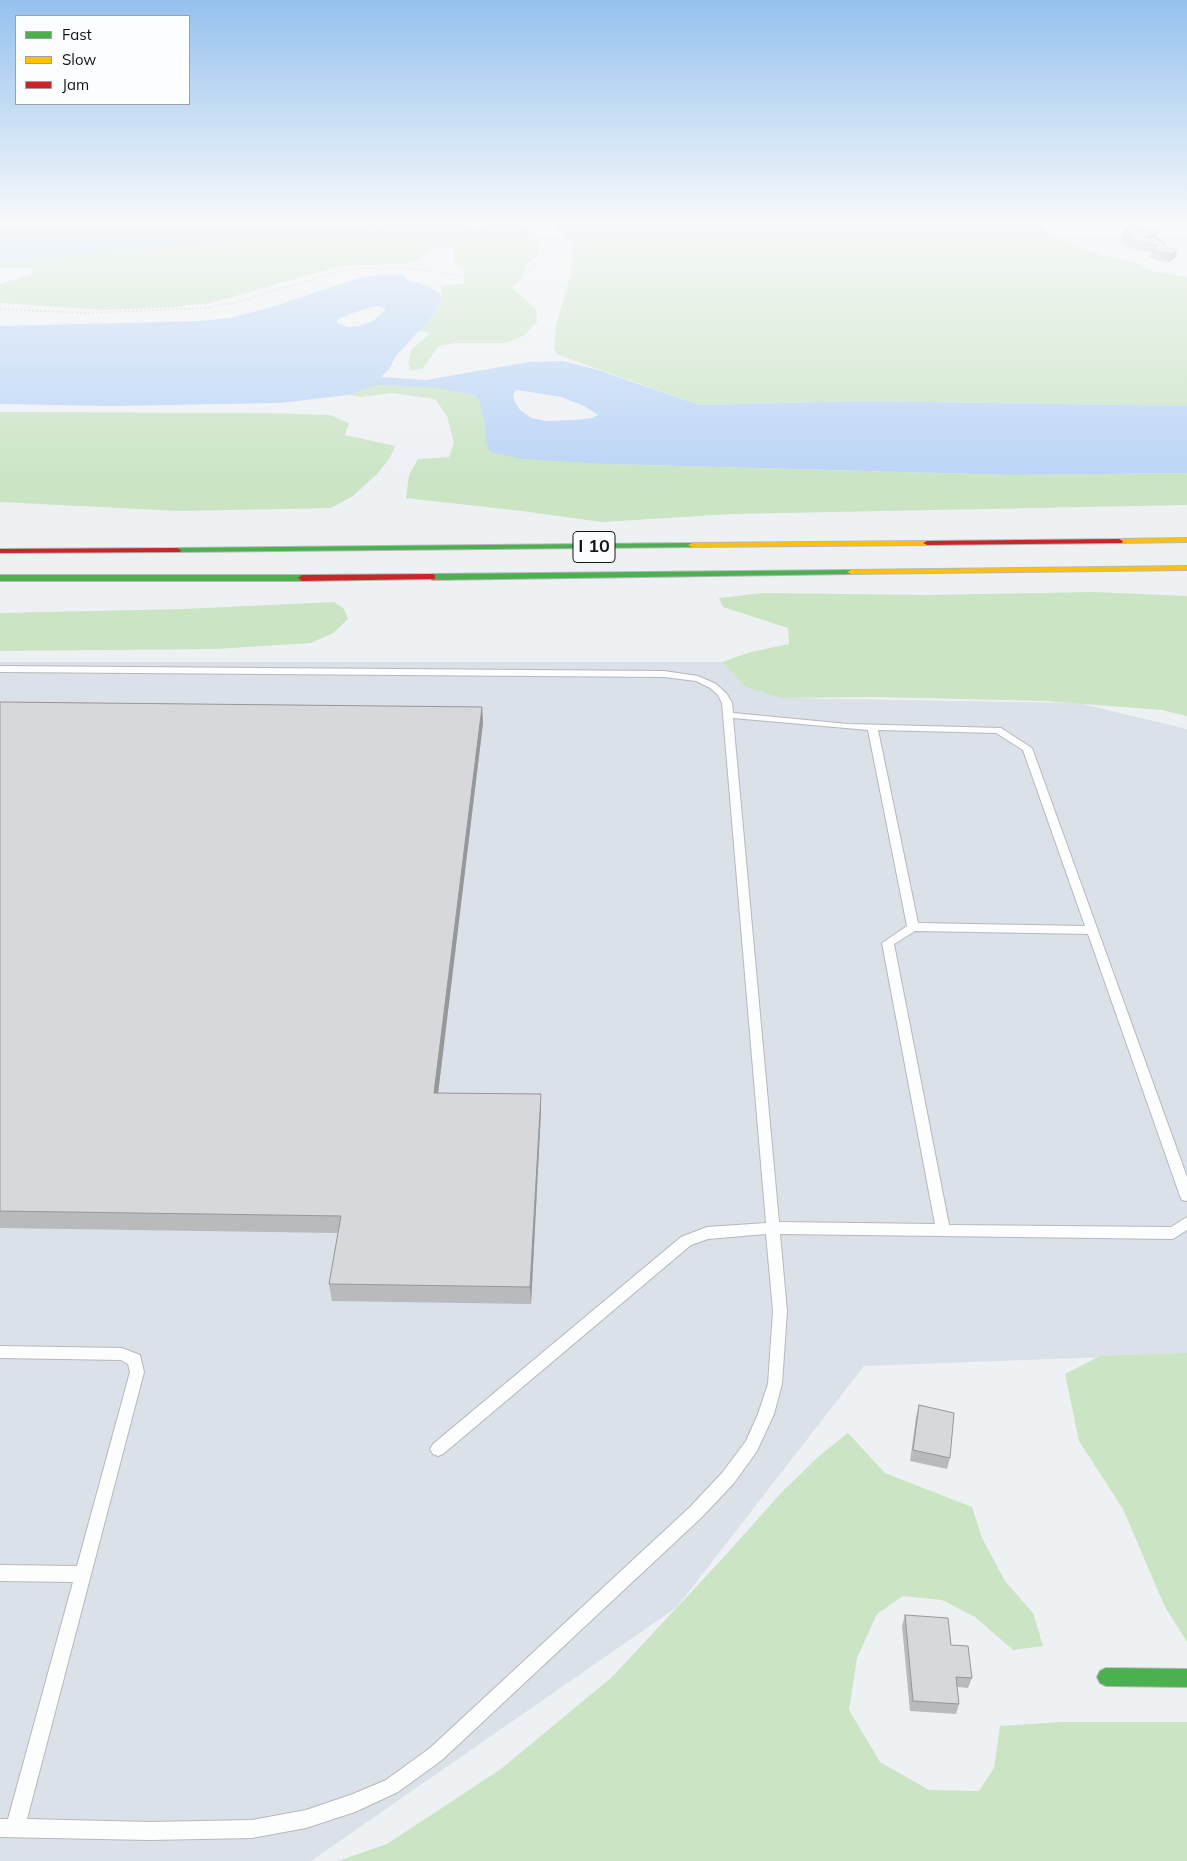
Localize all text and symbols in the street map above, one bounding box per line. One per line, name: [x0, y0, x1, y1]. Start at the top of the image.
legend: [15, 15, 190, 105]
text: Fast: [62, 25, 92, 44]
text: Slow: [62, 50, 96, 69]
text: Jam: [62, 75, 89, 94]
road number: I 10: [573, 532, 615, 562]

